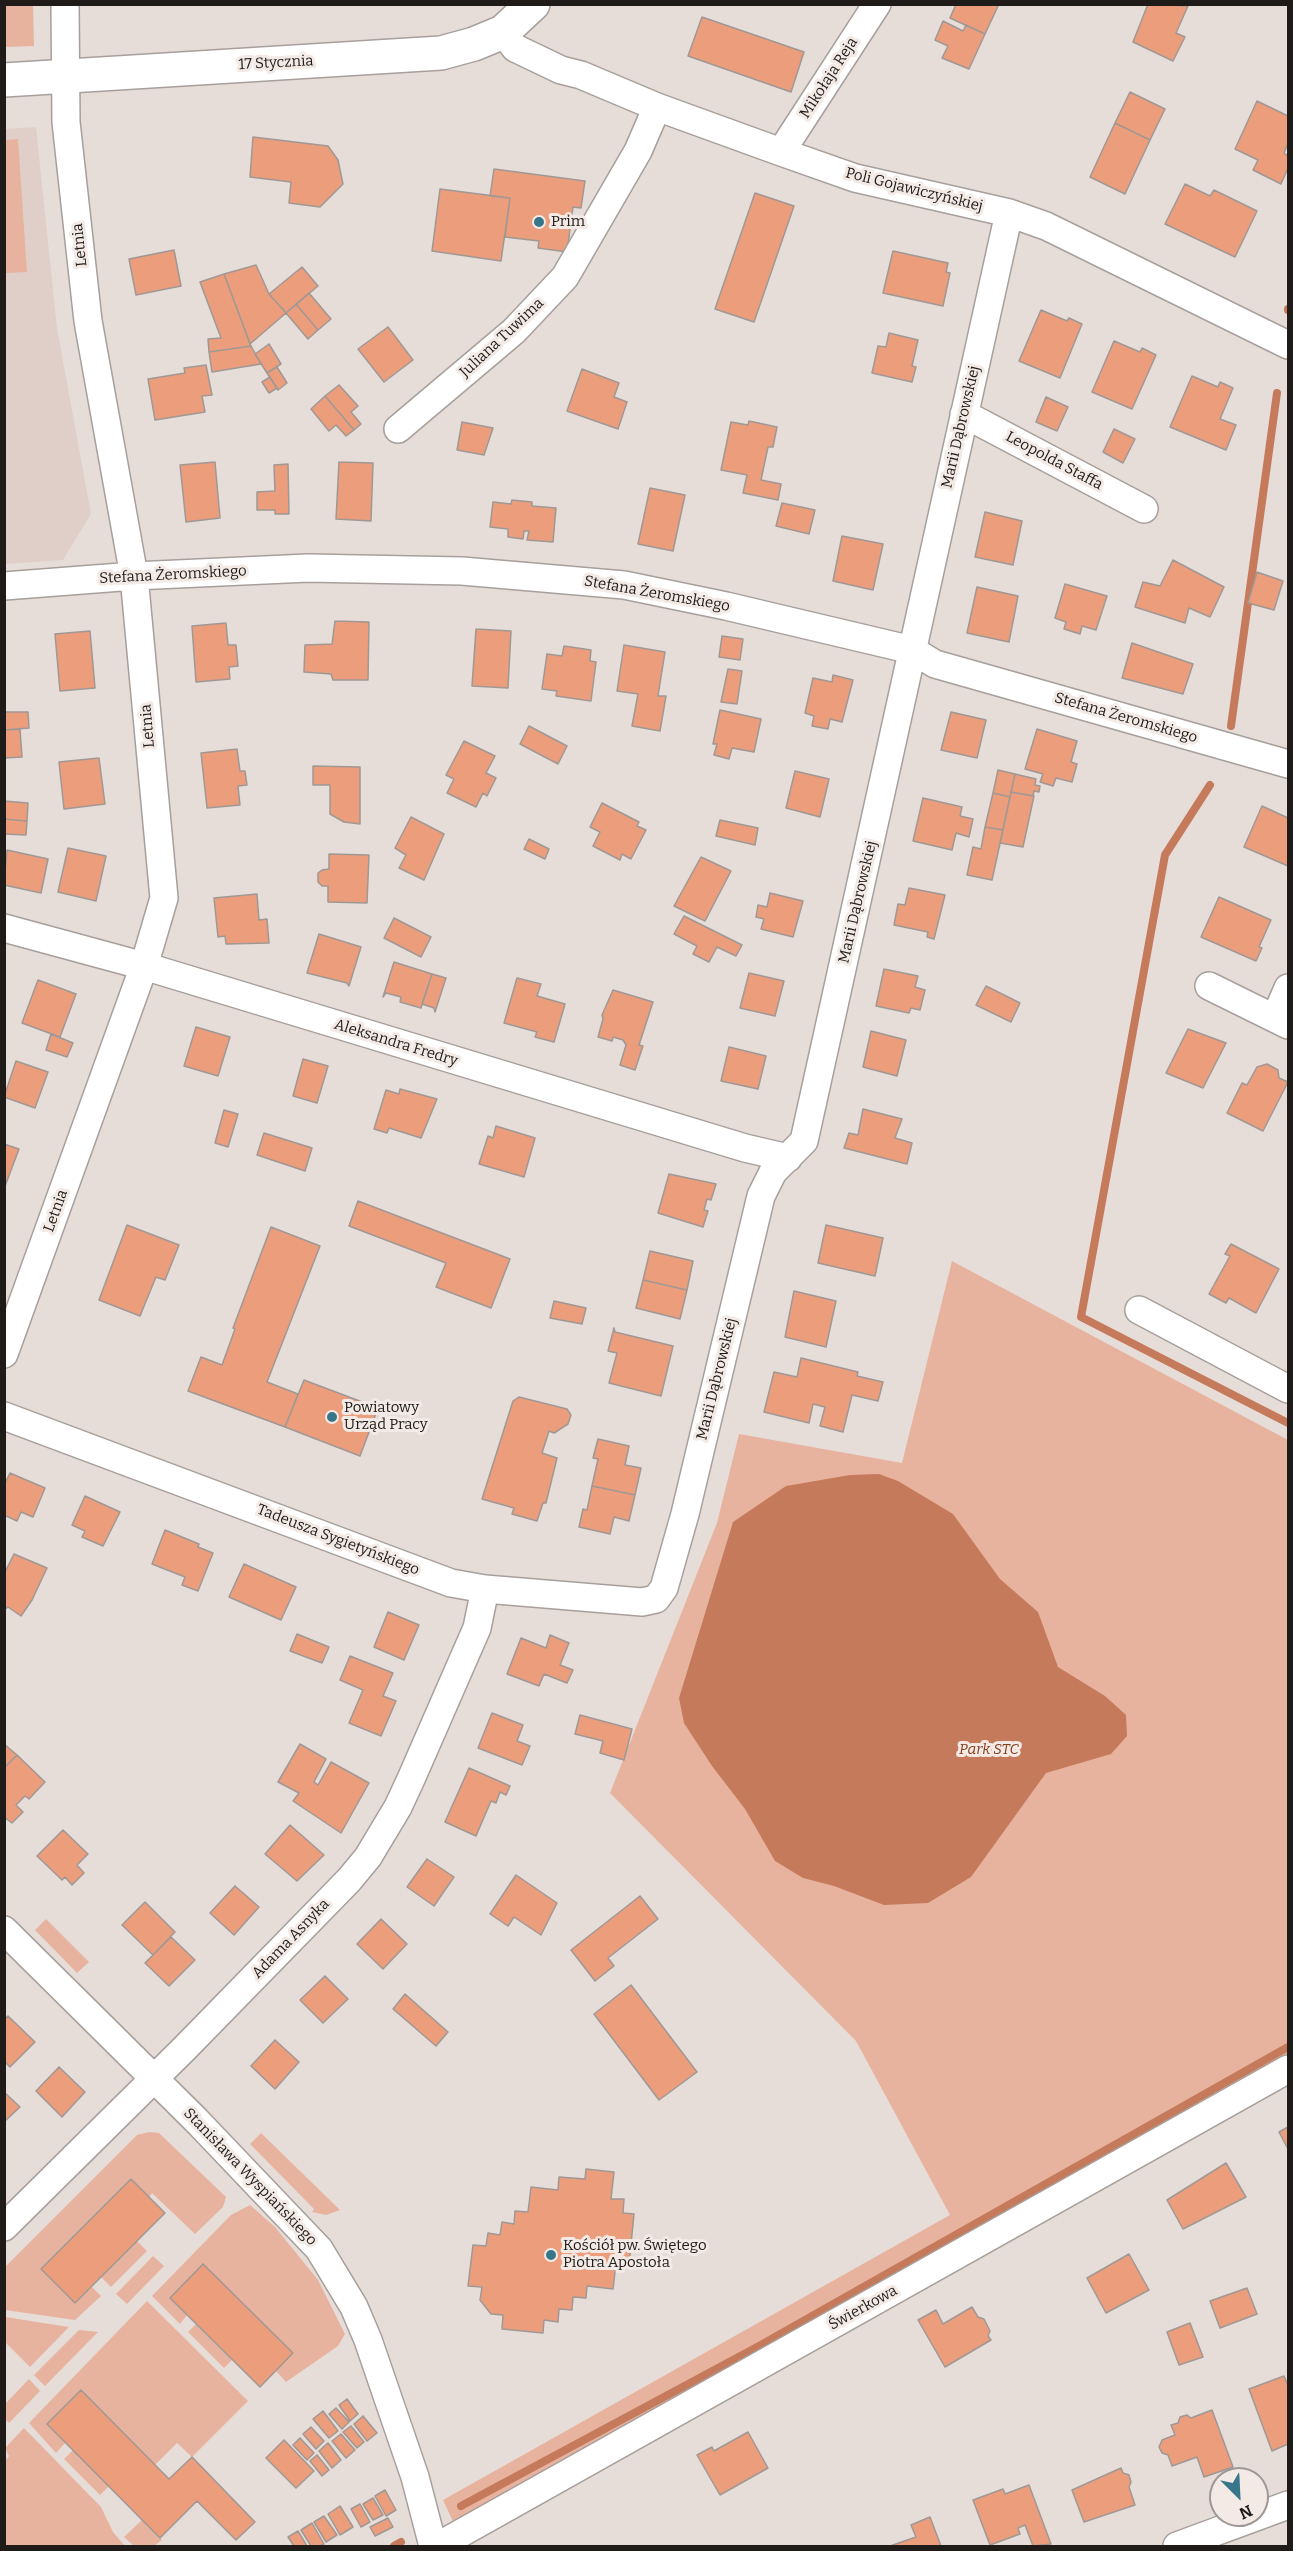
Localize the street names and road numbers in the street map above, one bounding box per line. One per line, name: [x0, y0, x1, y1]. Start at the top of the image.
street label: Mikołaja Reja: [796, 34, 862, 122]
street label: 17 Stycznia: [238, 52, 314, 74]
street label: Poli Gojawiczyńskiej: [843, 164, 985, 216]
street label: Letnia: [69, 222, 91, 268]
street label: Juliana Tuwima: [456, 295, 548, 381]
street label: Marii Dąbrowskiej: [938, 364, 984, 490]
street label: Leopolda Staffa: [1002, 428, 1106, 494]
street label: Stefana Żeromskiego: [99, 562, 247, 588]
street label: Stefana Żeromskiego: [583, 572, 731, 616]
street label: Stefana Żeromskiego: [1053, 689, 1199, 747]
street label: Letnia: [137, 703, 159, 749]
street label: Marii Dąbrowskiej: [835, 839, 881, 965]
street label: Aleksandra Fredry: [332, 1016, 460, 1070]
street label: Letnia: [40, 1187, 72, 1235]
street label: Marii Dąbrowskiej: [693, 1316, 741, 1442]
street label: Tadeusza Sygietyńskiego: [254, 1501, 422, 1579]
street label: Adama Asnyka: [249, 1896, 333, 1982]
street label: Stanisława Wyspiańskiego: [180, 2105, 320, 2249]
street label: Świerkowa: [826, 2282, 900, 2334]

